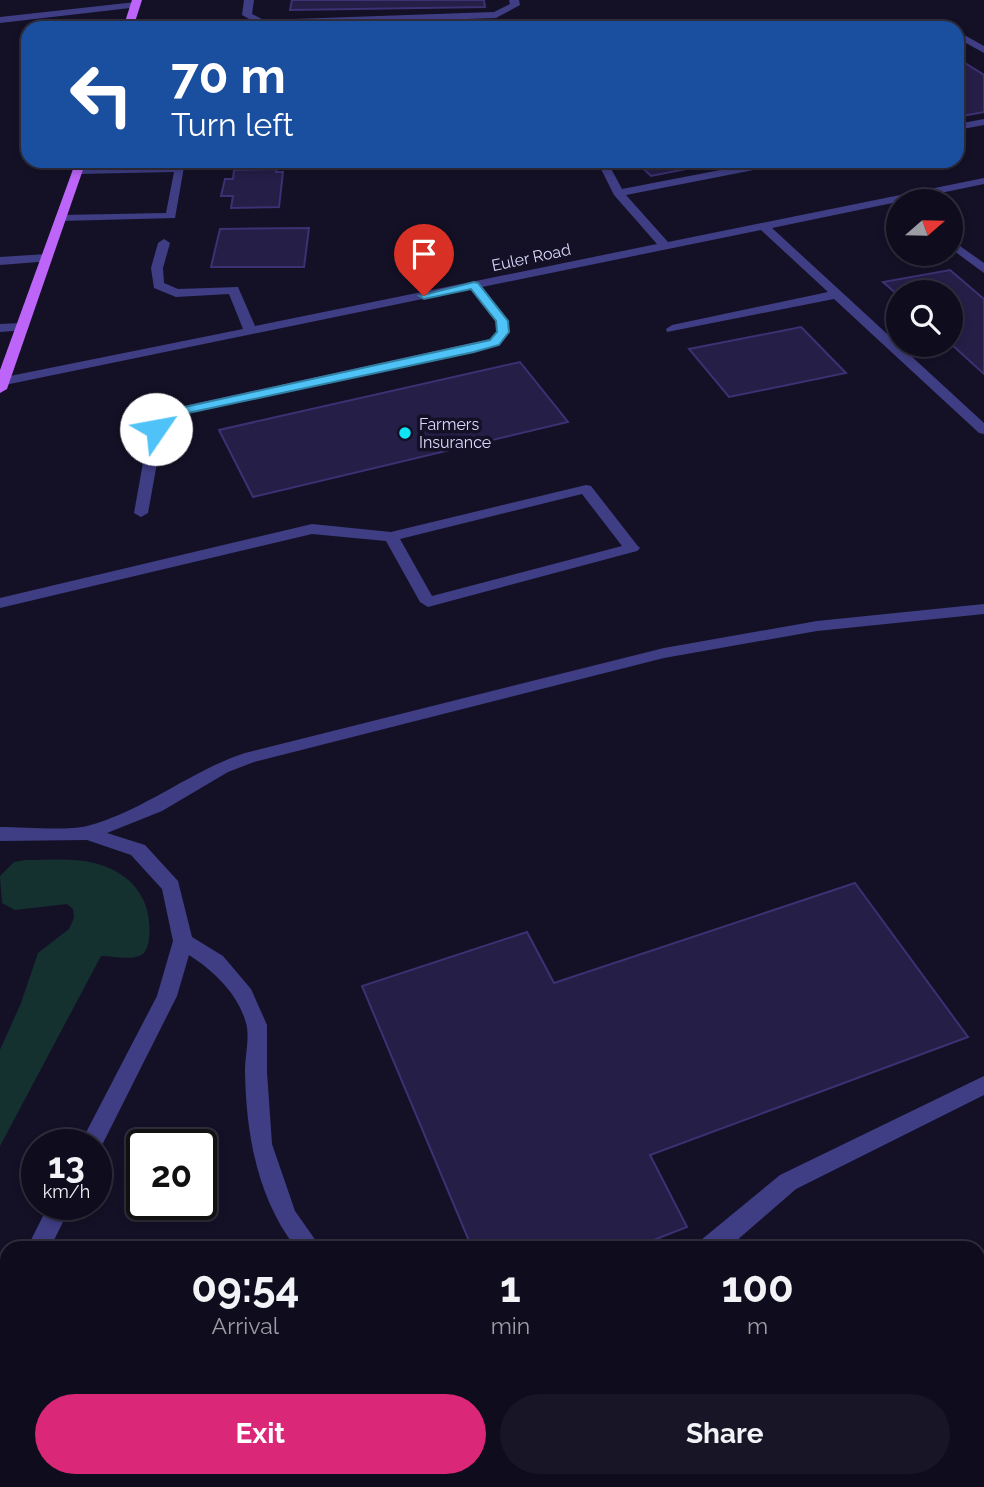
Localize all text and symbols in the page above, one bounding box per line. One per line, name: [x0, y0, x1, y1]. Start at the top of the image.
text: 70 m: [171, 47, 286, 104]
icon: left: [56, 49, 147, 140]
text: Turn left: [171, 106, 293, 143]
north arrow: [886, 189, 962, 266]
map controls: [886, 189, 963, 357]
pin: [394, 224, 454, 296]
icon: arrive: [405, 235, 443, 273]
street label: Euler Road: [490, 240, 572, 275]
button: search: [886, 280, 963, 357]
position arrow: [119, 392, 193, 466]
place label: Farmers Insurance: [419, 415, 491, 452]
marker: Farmers Insurance: [397, 425, 413, 441]
speed limit sign: 20: [126, 1129, 217, 1220]
text: 13: [48, 1145, 85, 1186]
text: km/h: [43, 1181, 90, 1202]
text: 09:54: [191, 1263, 299, 1312]
text: 1: [500, 1263, 521, 1312]
text: 100: [721, 1263, 794, 1312]
text: Arrival: [212, 1312, 279, 1339]
text: min: [491, 1312, 530, 1339]
text: m: [747, 1312, 768, 1339]
button: Exit: [35, 1394, 486, 1474]
button: Share: [500, 1394, 950, 1474]

